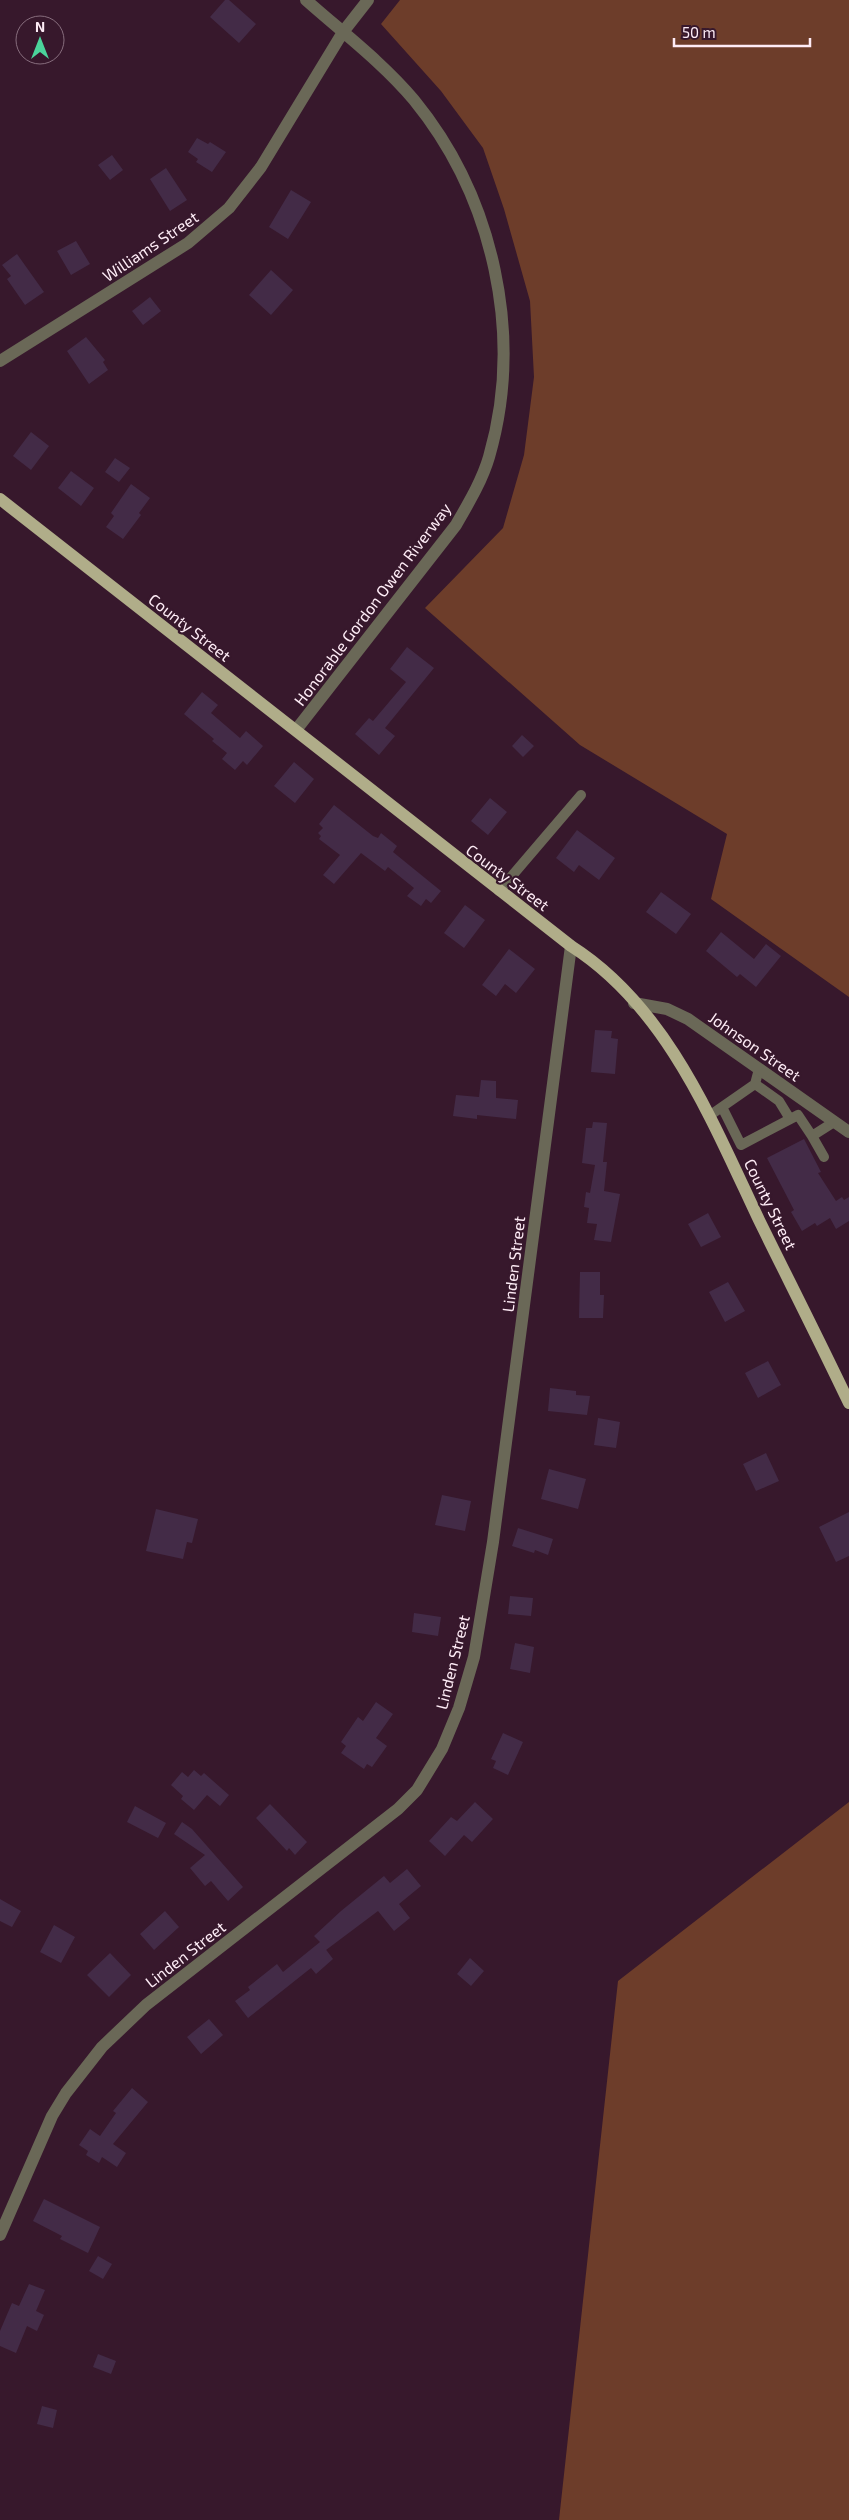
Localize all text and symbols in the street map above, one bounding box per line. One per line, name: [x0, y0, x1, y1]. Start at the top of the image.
north arrow: [15, 15, 65, 65]
scale bar: [674, 15, 810, 47]
text: N: [35, 18, 45, 35]
text: 50 m: [682, 23, 716, 41]
street label: Williams Street: [98, 207, 202, 285]
street label: Honorable Gordon Owen Riverway: [290, 499, 455, 709]
street label: County Street: [145, 589, 235, 665]
street label: County Street: [463, 840, 553, 914]
street label: Johnson Street: [705, 1007, 805, 1085]
street label: County Street: [741, 1155, 801, 1253]
street label: Linden Street: [498, 1215, 528, 1313]
street label: Linden Street: [431, 1613, 473, 1711]
street label: Linden Street: [141, 1917, 229, 1991]

